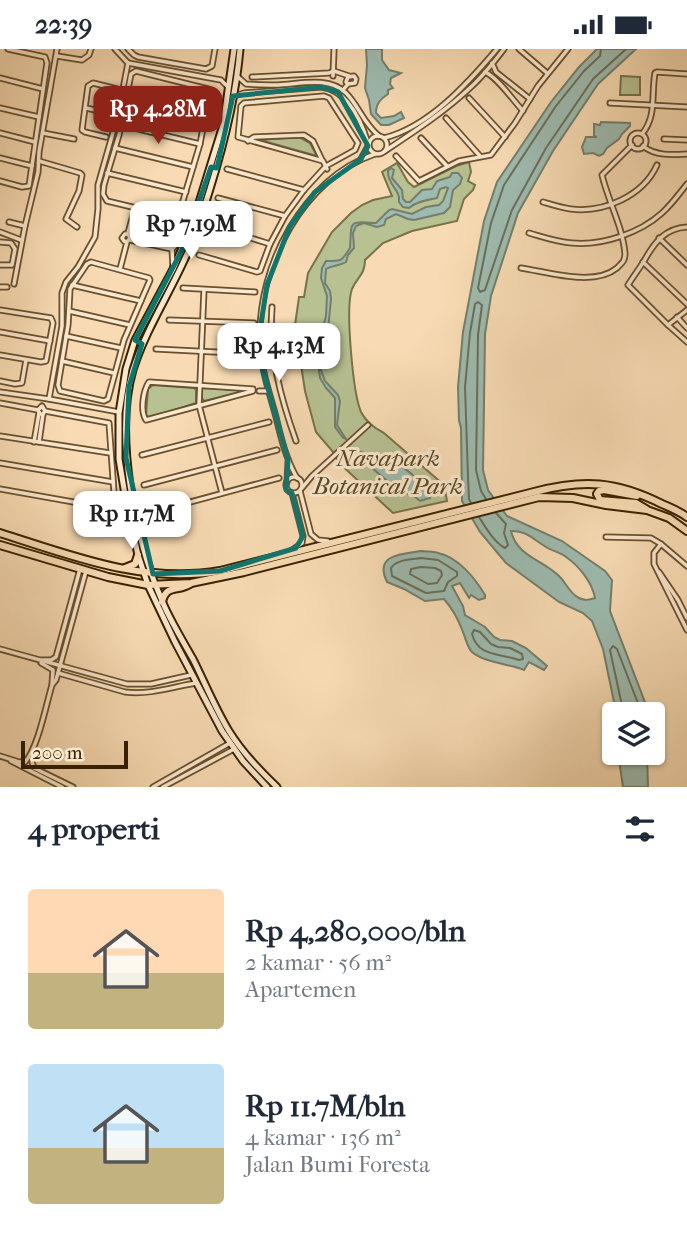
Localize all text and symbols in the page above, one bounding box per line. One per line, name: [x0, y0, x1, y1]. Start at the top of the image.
text: 22:39: [35, 9, 92, 40]
pin: Rp 4.28M: [86, 87, 230, 146]
text: Rp 4.28M: [109, 95, 207, 122]
pin: Rp 7.19M: [119, 201, 263, 261]
text: Rp 7.19M: [146, 210, 236, 237]
pin: Rp 4.13M: [207, 323, 351, 383]
text: Rp 4.13M: [233, 332, 325, 359]
park label: Navapark Botanical Park: [311, 444, 463, 500]
pin: Rp 11.7M: [60, 491, 204, 551]
text: Rp 11.7M: [89, 500, 175, 527]
map controls: [602, 702, 665, 765]
button: layers: [602, 702, 665, 765]
scale bar: [21, 738, 128, 770]
text: 200 m: [32, 742, 83, 764]
icon: filters: [621, 810, 659, 848]
text: 4 properti: [28, 812, 160, 847]
text: Rp 4,280,000/bln: [245, 914, 466, 949]
icon: home: [84, 917, 168, 1001]
text: 2 kamar · 56 m²: [245, 949, 391, 976]
text: Apartemen: [245, 976, 356, 1003]
text: Rp 11.7M/bln: [245, 1089, 405, 1124]
icon: home: [84, 1092, 168, 1176]
text: 4 kamar · 136 m²: [245, 1124, 401, 1151]
text: Jalan Bumi Foresta: [245, 1151, 430, 1178]

